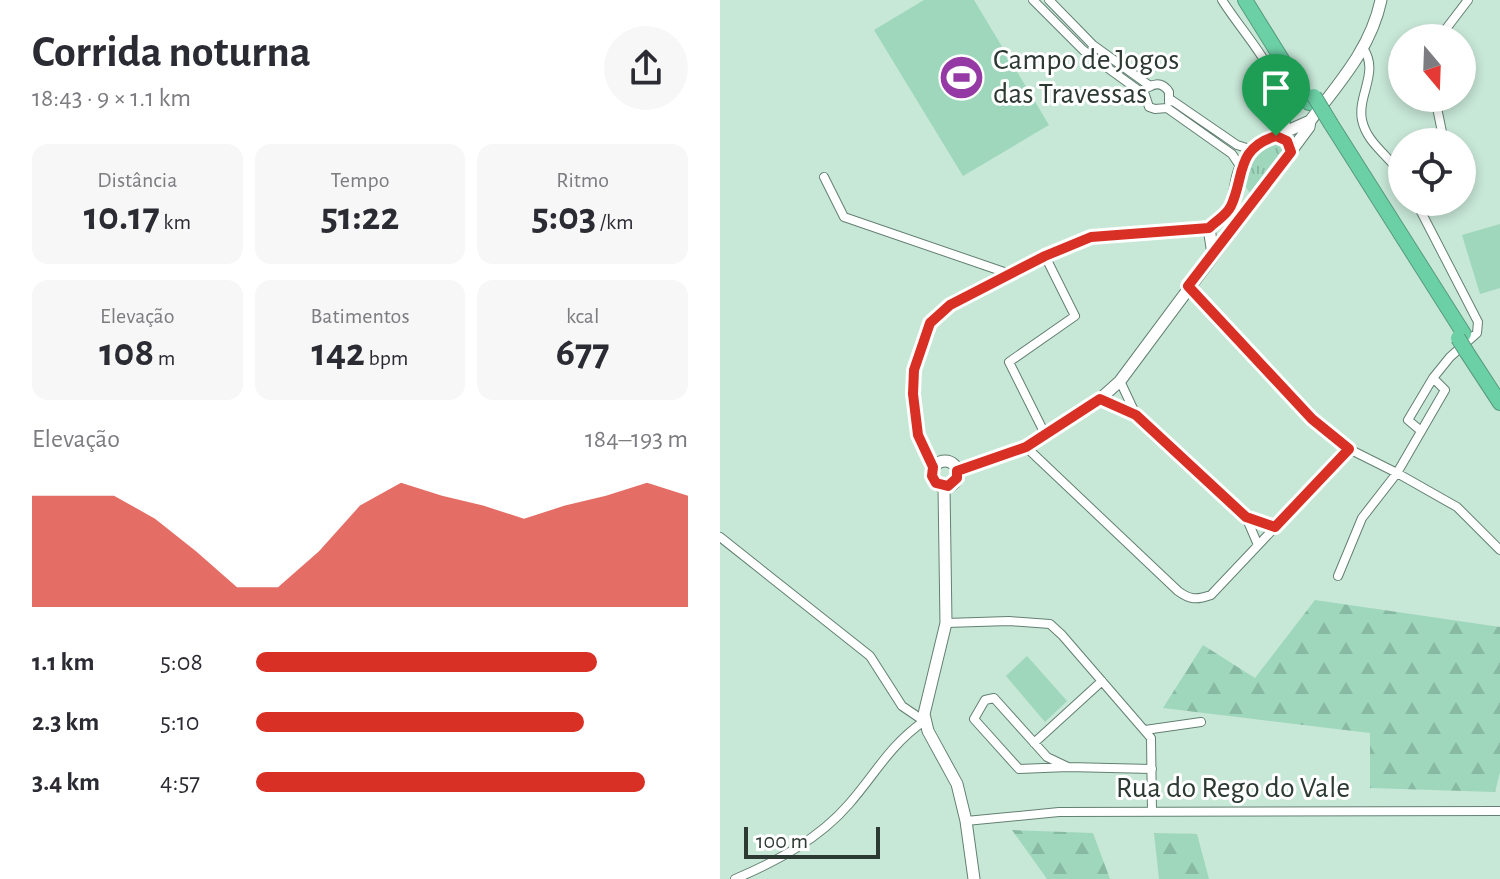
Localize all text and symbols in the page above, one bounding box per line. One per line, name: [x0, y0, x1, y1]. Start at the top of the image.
north arrow: [1388, 24, 1476, 112]
map controls: [1388, 24, 1476, 216]
button: share: [604, 26, 688, 110]
text: Corrida noturna: [32, 31, 311, 75]
place label: Campo de Jogos das Travessas: [993, 45, 1179, 109]
sports icon: Campo de Jogos das Travessas: [938, 53, 986, 101]
pin: [1242, 54, 1310, 136]
icon: arrive: [1254, 66, 1298, 110]
text: 18:43 · 9 × 1.1 km: [32, 85, 191, 111]
button: locate: [1388, 128, 1476, 216]
text: Distância: [97, 169, 177, 191]
text: Tempo: [330, 169, 390, 191]
text: Ritmo: [556, 169, 609, 191]
text: 10.17: [84, 197, 160, 237]
text: 51:22: [321, 197, 399, 237]
text: 5:03: [532, 197, 596, 237]
text: km: [160, 211, 191, 233]
text: /km: [596, 211, 634, 233]
text: Elevação: [100, 305, 175, 327]
text: Batimentos: [310, 305, 410, 327]
text: kcal: [566, 305, 599, 327]
text: 108: [99, 333, 154, 373]
text: 142: [312, 333, 365, 373]
text: 677: [556, 333, 610, 373]
text: m: [154, 347, 175, 369]
text: bpm: [365, 347, 408, 369]
text: Elevação: [32, 426, 120, 452]
text: 184–193 m: [585, 426, 688, 452]
text: 1.1 km: [32, 649, 94, 675]
text: 5:08: [160, 649, 203, 675]
text: 2.3 km: [32, 709, 99, 735]
text: 5:10: [160, 709, 200, 735]
text: 3.4 km: [32, 769, 100, 795]
text: 4:57: [160, 769, 200, 795]
street label: Rua do Rego do Vale: [1116, 773, 1350, 803]
scale bar: [744, 823, 880, 859]
text: 100 m: [756, 830, 808, 852]

